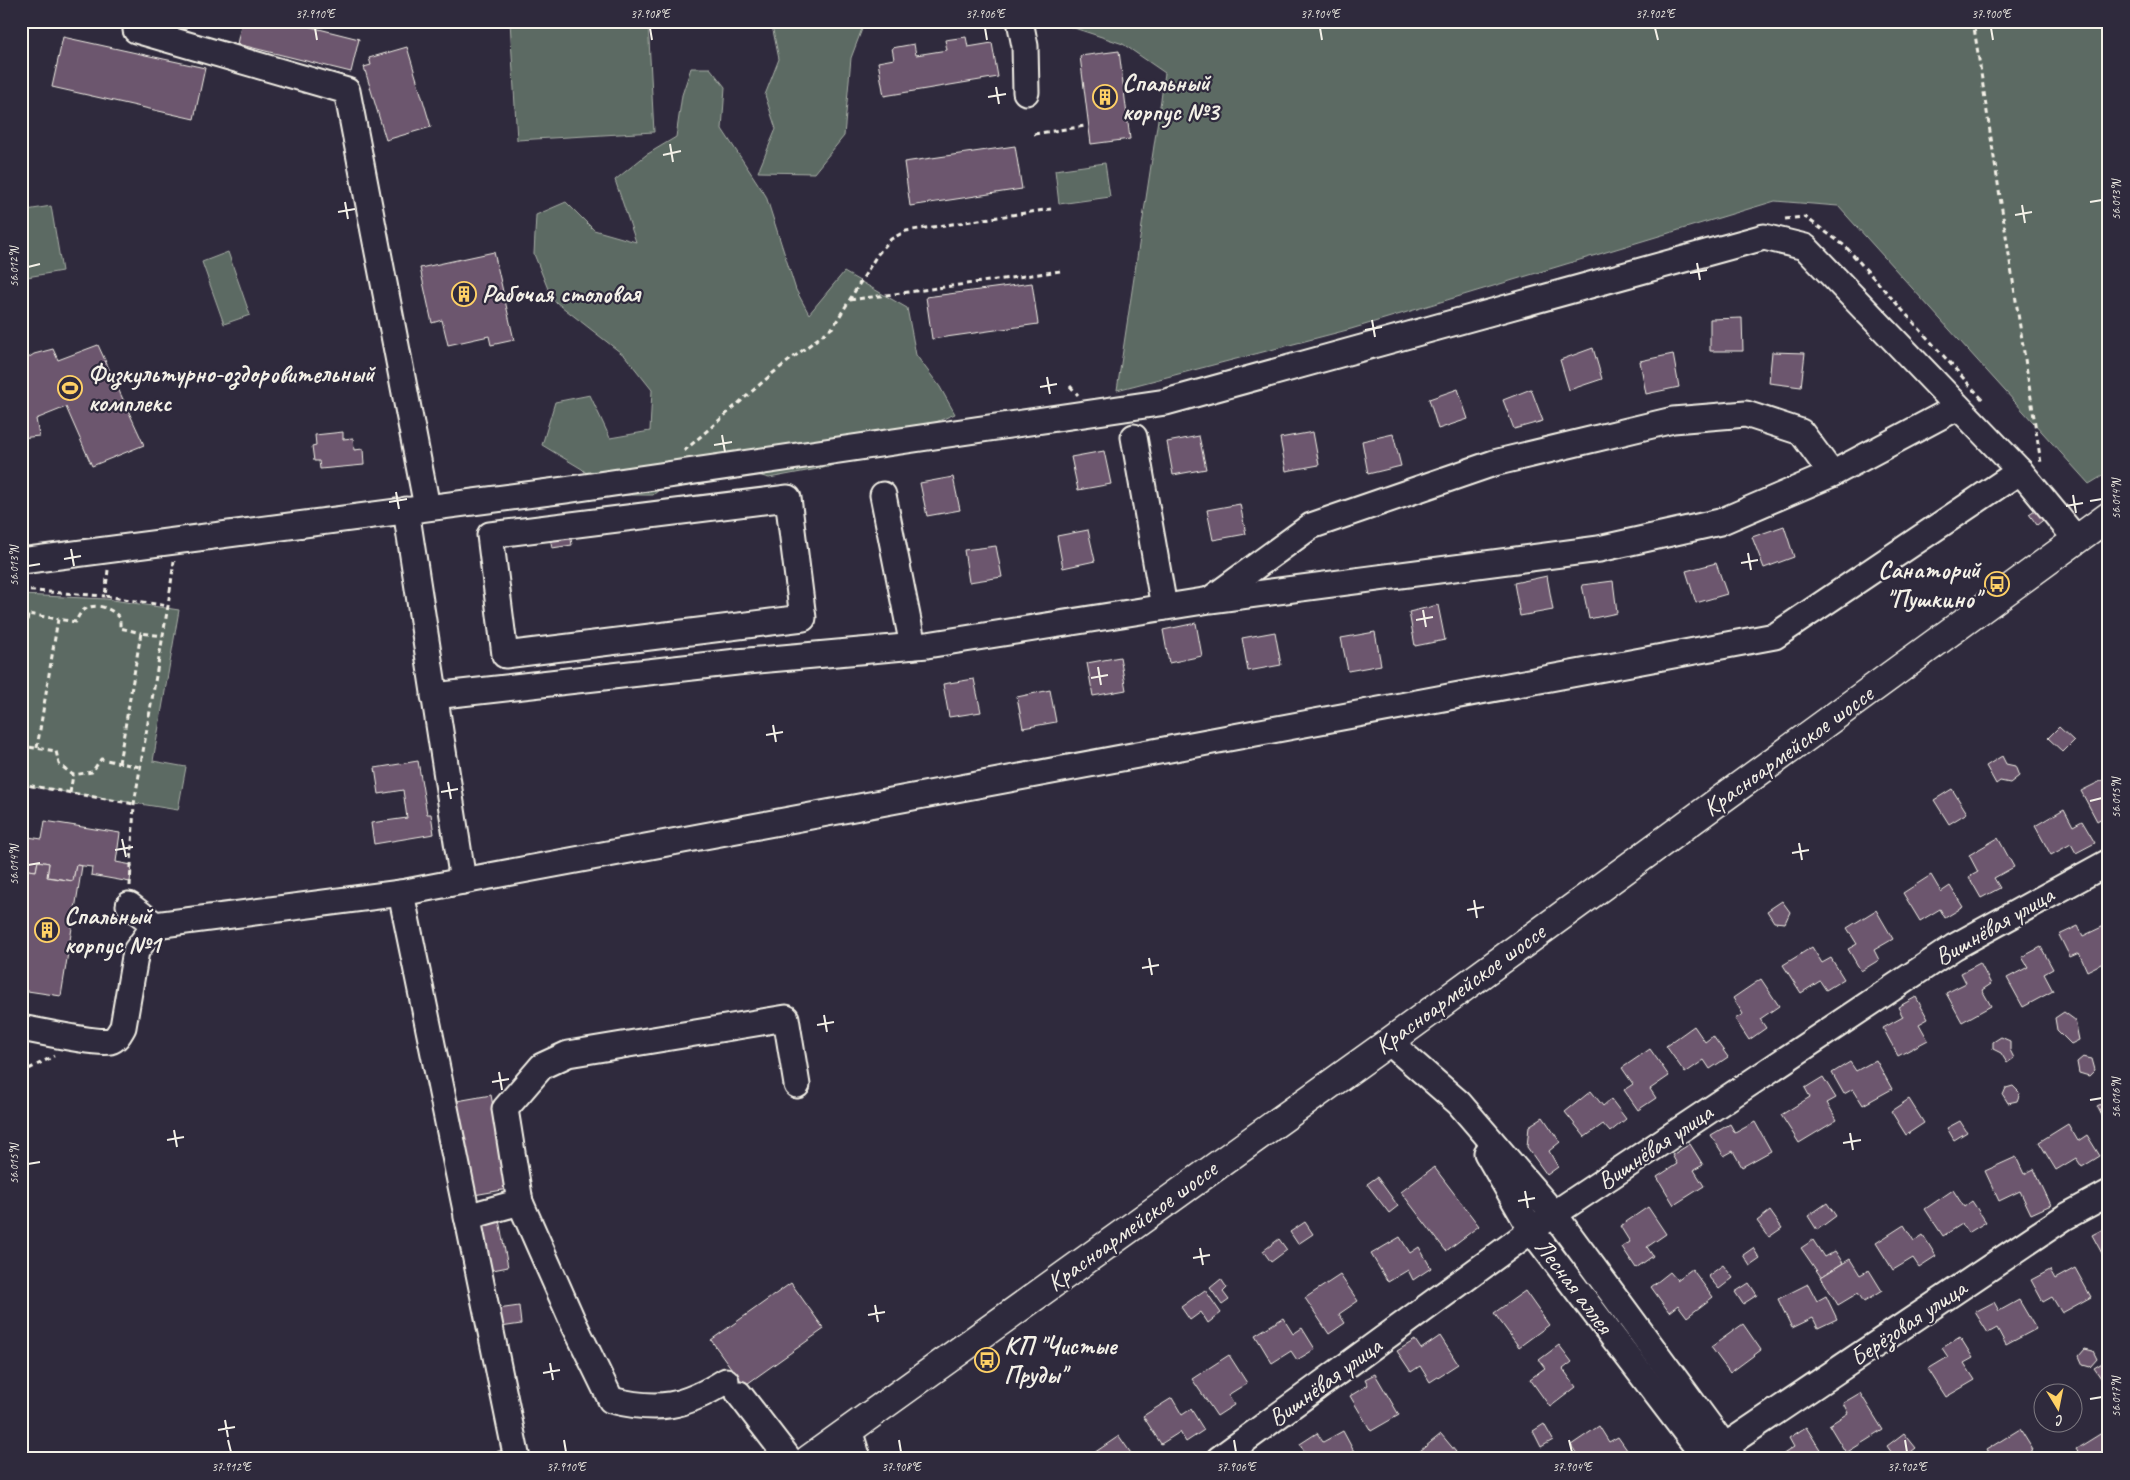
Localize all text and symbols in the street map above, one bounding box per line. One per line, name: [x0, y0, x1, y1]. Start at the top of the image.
text: 37.910°E: [295, 6, 336, 22]
text: 37.908°E: [630, 6, 671, 22]
text: 37.906°E: [965, 6, 1006, 22]
text: 37.904°E: [1300, 6, 1341, 22]
text: 37.902°E: [1635, 6, 1676, 22]
text: 37.900°E: [1971, 6, 2012, 22]
place label: Спальный корпус №3: [1122, 67, 1221, 128]
building icon: Спальный корпус №3: [1092, 84, 1118, 110]
text: 56.013°N: [2108, 178, 2124, 220]
text: 56.012°N: [6, 245, 22, 287]
place label: Рабочая столовая: [482, 278, 642, 310]
building icon: Рабочая столовая: [451, 281, 477, 307]
place label: Физкультурно-оздоровительный комплекс: [88, 358, 377, 419]
sports icon: Физкультурно-оздоровительный комплекс: [57, 375, 83, 401]
text: 56.014°N: [2108, 477, 2124, 519]
text: 56.013°N: [6, 544, 22, 586]
place label: Санаторий "Пушкино": [1878, 554, 1985, 615]
bus stop icon: Санаторий "Пушкино": [1984, 571, 2010, 597]
street label: Красноармейское шоссе: [1696, 677, 1881, 824]
text: 56.015°N: [2108, 776, 2124, 818]
text: 56.014°N: [6, 843, 22, 885]
street label: Вишнёвая улица: [1929, 878, 2061, 973]
place label: Спальный корпус №1: [64, 900, 163, 961]
street label: Красноармейское шоссе: [1368, 915, 1553, 1062]
building icon: Спальный корпус №1: [34, 917, 60, 943]
text: 56.016°N: [2108, 1076, 2124, 1118]
street label: Вишнёвая улица: [1591, 1096, 1720, 1197]
text: 56.015°N: [6, 1142, 22, 1184]
street label: Красноармейское шоссе: [1040, 1152, 1225, 1299]
street label: Лесная аллея: [1528, 1232, 1622, 1342]
street label: Берёзовая улица: [1844, 1271, 1975, 1375]
street label: Вишнёвая улица: [1262, 1329, 1390, 1434]
place label: КП "Чистые Пруды": [1004, 1330, 1119, 1391]
bus stop icon: КП "Чистые Пруды": [974, 1347, 1000, 1373]
text: 56.017°N: [2108, 1375, 2124, 1417]
north arrow: [2032, 1382, 2082, 1432]
text: С: [2053, 1411, 2065, 1430]
text: 37.912°E: [211, 1459, 252, 1475]
text: 37.910°E: [546, 1459, 587, 1475]
text: 37.908°E: [881, 1459, 922, 1475]
text: 37.906°E: [1216, 1459, 1257, 1475]
text: 37.904°E: [1552, 1459, 1593, 1475]
text: 37.902°E: [1887, 1459, 1928, 1475]

